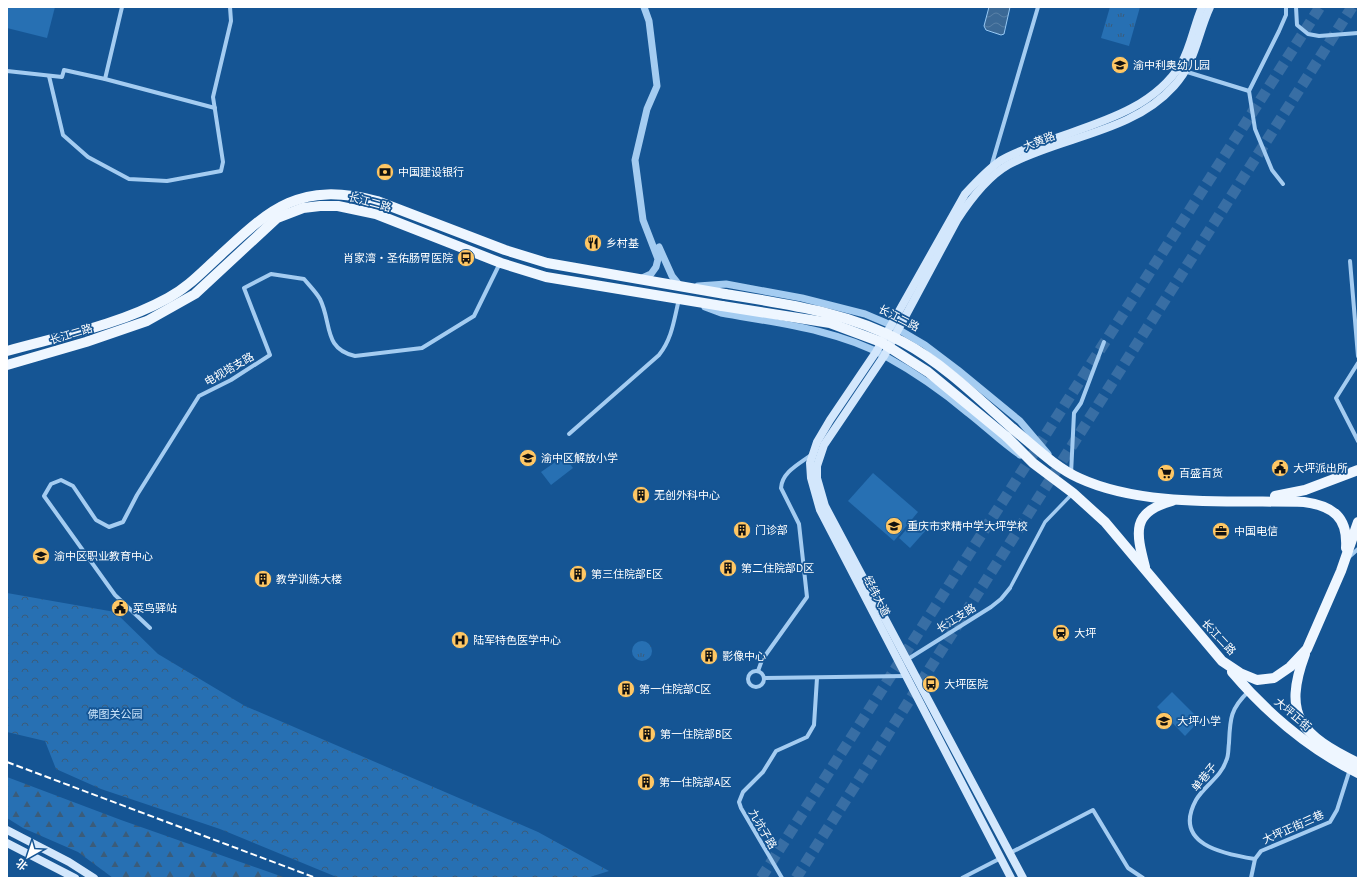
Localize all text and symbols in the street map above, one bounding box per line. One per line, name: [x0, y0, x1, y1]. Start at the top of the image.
school or university icon: 渝中利奥幼儿园: [1110, 55, 1130, 75]
place label: 渝中利奥幼儿园: [1133, 58, 1210, 72]
street label: 大黄路: [1021, 129, 1057, 153]
bank icon: 中国建设银行: [375, 162, 395, 182]
place label: 中国建设银行: [398, 165, 464, 179]
street label: 长江二路: [347, 190, 393, 214]
restaurant icon: 乡村基: [583, 233, 603, 253]
place label: 乡村基: [606, 236, 639, 250]
bus stop icon: 肖家湾‧圣佑肠胃医院: [456, 248, 476, 268]
place label: 肖家湾‧圣佑肠胃医院: [343, 251, 453, 265]
street label: 长江二路: [876, 302, 922, 334]
street label: 长江二路: [48, 321, 94, 347]
street label: 电视塔支路: [202, 349, 256, 389]
school or university icon: 渝中区解放小学: [518, 448, 538, 468]
place label: 渝中区解放小学: [541, 451, 618, 465]
public building icon: 大坪派出所: [1270, 458, 1290, 478]
place label: 大坪派出所: [1293, 461, 1348, 475]
supermarket icon: 百盛百货: [1156, 463, 1176, 483]
place label: 百盛百货: [1179, 466, 1223, 480]
building icon: 无创外科中心: [631, 485, 651, 505]
place label: 无创外科中心: [654, 488, 720, 502]
school or university icon: 重庆市求精中学大坪学校: [884, 516, 904, 536]
place label: 重庆市求精中学大坪学校: [907, 519, 1028, 533]
building icon: 门诊部: [732, 520, 752, 540]
office icon: 中国电信: [1211, 521, 1231, 541]
place label: 门诊部: [755, 523, 788, 537]
place label: 中国电信: [1234, 524, 1278, 538]
school or university icon: 渝中区职业教育中心: [31, 546, 51, 566]
place label: 渝中区职业教育中心: [54, 549, 153, 563]
building icon: 第二住院部D区: [718, 558, 738, 578]
place label: 第二住院部D区: [741, 561, 814, 575]
building icon: 第三住院部E区: [568, 564, 588, 584]
place label: 第三住院部E区: [591, 567, 663, 581]
building icon: 教学训练大楼: [253, 569, 273, 589]
place label: 教学训练大楼: [276, 572, 342, 586]
street label: 经纬大道: [861, 573, 893, 619]
public building icon: 菜鸟驿站: [110, 598, 130, 618]
street label: 长江支路: [934, 600, 978, 636]
place label: 菜鸟驿站: [133, 601, 177, 615]
street label: 长江二路: [1199, 616, 1239, 658]
station icon: 大坪: [1051, 623, 1071, 643]
place label: 大坪: [1074, 626, 1096, 640]
hospital icon: 陆军特色医学中心: [450, 630, 470, 650]
place label: 陆军特色医学中心: [473, 633, 561, 647]
building icon: 影像中心: [699, 646, 719, 666]
place label: 影像中心: [722, 649, 766, 663]
bus stop icon: 大坪医院: [921, 674, 941, 694]
place label: 大坪医院: [944, 677, 988, 691]
building icon: 第一住院部C区: [616, 679, 636, 699]
place label: 第一住院部C区: [639, 682, 711, 696]
street label: 大坪正街: [1272, 694, 1314, 734]
park label: 佛图关公园: [88, 707, 143, 721]
school or university icon: 大坪小学: [1154, 711, 1174, 731]
place label: 大坪小学: [1177, 714, 1221, 728]
building icon: 第一住院部B区: [637, 724, 657, 744]
place label: 第一住院部B区: [660, 727, 732, 741]
street label: 单巷子: [1188, 760, 1220, 794]
building icon: 第一住院部A区: [636, 772, 656, 792]
place label: 第一住院部A区: [659, 775, 731, 789]
street label: 九坑子路: [746, 806, 780, 852]
street label: 大坪正街三巷: [1260, 807, 1326, 847]
north arrow: [8, 837, 48, 877]
text: 北: [13, 856, 30, 874]

